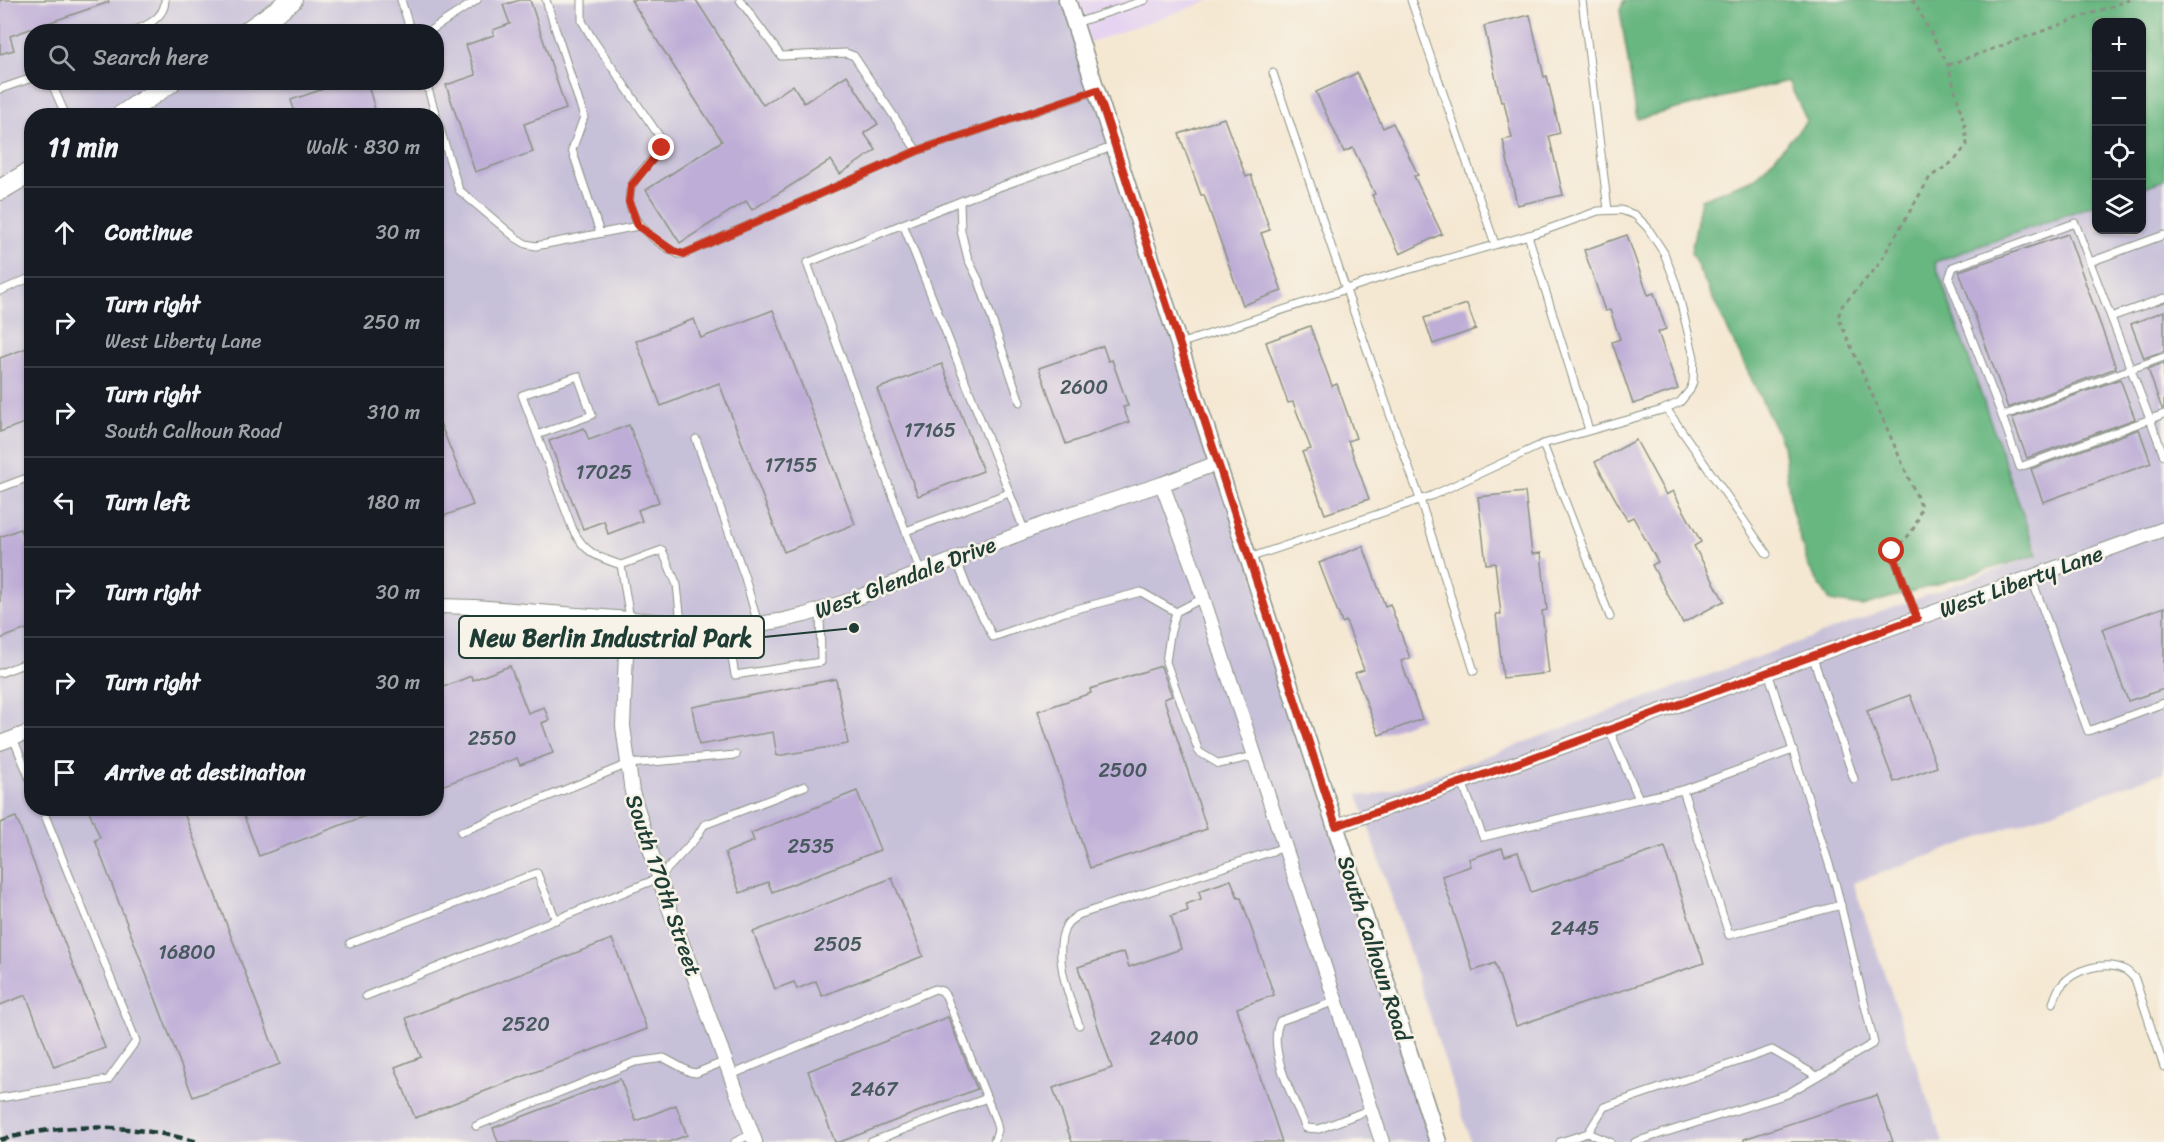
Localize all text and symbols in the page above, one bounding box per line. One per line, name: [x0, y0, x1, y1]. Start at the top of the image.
map controls: [2092, 18, 2146, 234]
button: +: [2092, 18, 2146, 72]
search box: [24, 24, 444, 90]
text: Search here: [93, 38, 209, 77]
icon: search: [45, 41, 78, 74]
button: −: [2092, 72, 2146, 126]
text: 11 min: [48, 124, 118, 170]
button: locate: [2092, 126, 2146, 180]
text: Walk · 830 m: [306, 130, 420, 165]
route end: [648, 134, 674, 160]
button: layers: [2092, 180, 2146, 234]
text: Continue: [105, 213, 193, 252]
text: 30 m: [376, 215, 420, 250]
icon: ahead: [48, 216, 81, 249]
text: Turn right: [105, 285, 200, 324]
text: 250 m: [363, 305, 420, 340]
icon: right: [48, 306, 81, 339]
text: West Liberty Lane: [105, 324, 262, 359]
house number: 2600: [1060, 370, 1108, 405]
text: Turn right: [105, 375, 200, 414]
text: 310 m: [367, 395, 420, 430]
icon: right: [48, 396, 81, 429]
house number: 17165: [904, 413, 956, 448]
text: South Calhoun Road: [105, 414, 281, 449]
house number: 17155: [764, 448, 818, 483]
house number: 17025: [576, 455, 632, 490]
text: Turn left: [105, 483, 190, 522]
text: 180 m: [366, 485, 420, 520]
icon: left: [48, 486, 81, 519]
street label: West Glendale Drive: [809, 525, 1002, 630]
street label: West Liberty Lane: [1934, 534, 2109, 629]
route start: [1878, 537, 1904, 563]
text: Turn right: [105, 573, 200, 612]
text: 30 m: [376, 575, 420, 610]
icon: right: [48, 576, 81, 609]
callout: New Berlin Industrial Park: [459, 616, 764, 658]
text: New Berlin Industrial Park: [469, 617, 752, 659]
text: Turn right: [105, 663, 200, 702]
text: 30 m: [376, 665, 420, 700]
icon: right: [48, 666, 81, 699]
house number: 2550: [468, 721, 516, 756]
text: Arrive at destination: [105, 753, 306, 792]
house number: 2500: [1098, 753, 1148, 788]
icon: arrive: [48, 756, 81, 789]
street label: South 170th Street: [614, 789, 713, 982]
house number: 2535: [788, 829, 834, 864]
street label: South Calhoun Road: [1326, 850, 1423, 1048]
house number: 2445: [1551, 911, 1599, 946]
house number: 2505: [814, 927, 862, 962]
house number: 16800: [158, 935, 216, 970]
house number: 2520: [502, 1007, 550, 1042]
house number: 2400: [1149, 1021, 1199, 1056]
house number: 2467: [851, 1072, 899, 1107]

